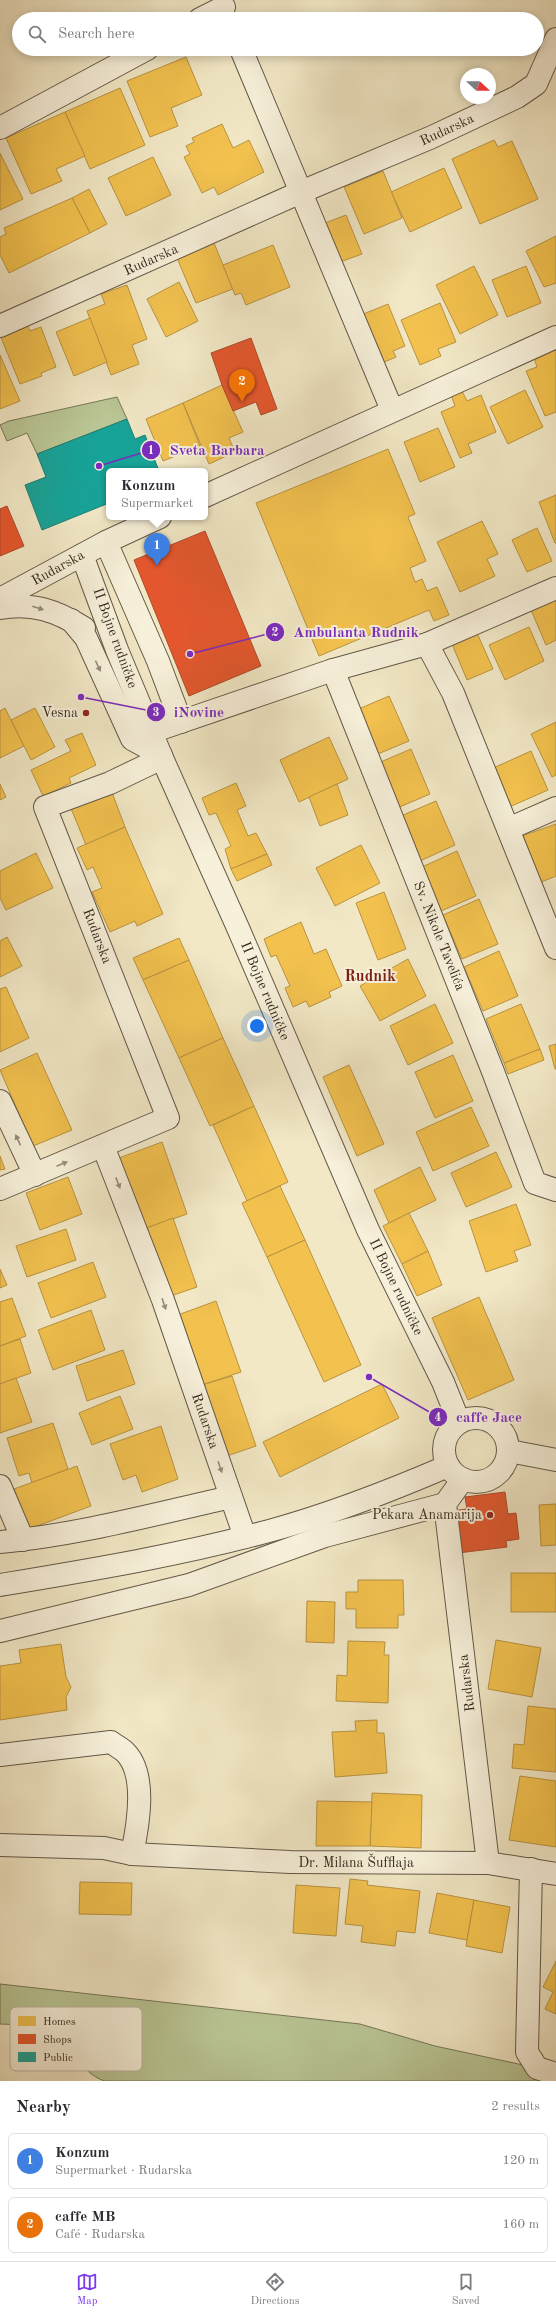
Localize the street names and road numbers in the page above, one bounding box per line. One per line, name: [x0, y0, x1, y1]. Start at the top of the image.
street label: Rudarska: [418, 111, 476, 149]
street label: Rudarska: [122, 242, 180, 278]
street label: Rudarska: [29, 548, 87, 588]
street label: II Bojne rudničke: [90, 586, 140, 690]
street label: Sv. Nikole Tavelića: [411, 879, 467, 993]
street label: Rudarska: [80, 907, 114, 966]
street label: II Bojne rudničke: [238, 940, 292, 1042]
street label: II Bojne rudničke: [367, 1236, 425, 1338]
street label: Rudarska: [189, 1391, 221, 1451]
street label: Rudarska: [457, 1653, 477, 1713]
street label: Dr. Milana Šufflaja: [298, 1853, 414, 1870]

